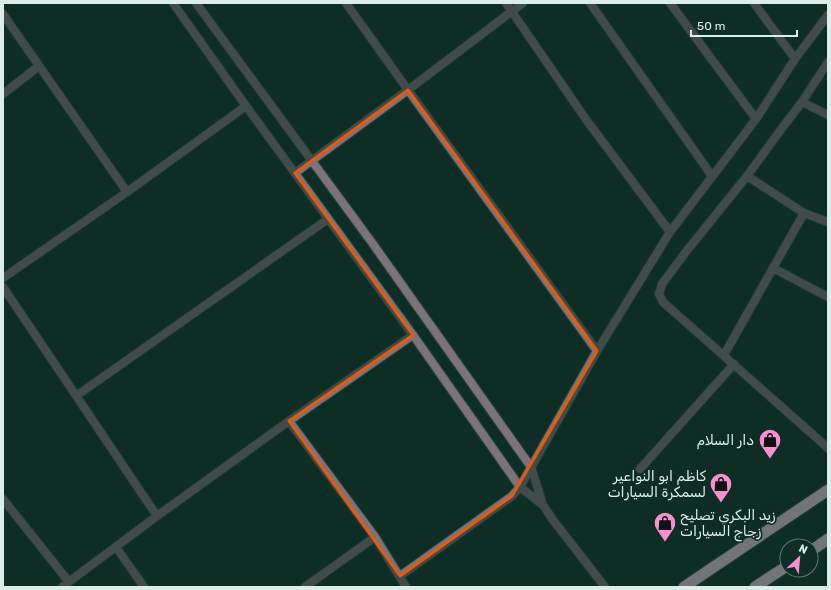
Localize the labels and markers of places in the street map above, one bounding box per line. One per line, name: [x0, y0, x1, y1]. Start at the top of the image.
shop icon: دار السلام: [757, 427, 783, 460]
place label: دار السلام: [697, 432, 754, 450]
place label: كاظم ابو النواعير لسمكرة السيارات: [608, 468, 707, 501]
shop icon: كاظم ابو النواعير لسمكرة السيارات: [708, 471, 734, 504]
place label: زيد البكري تصليح زجاج السيارات: [680, 507, 776, 542]
shop icon: زيد البكري تصليح زجاج السيارات: [652, 510, 678, 543]

